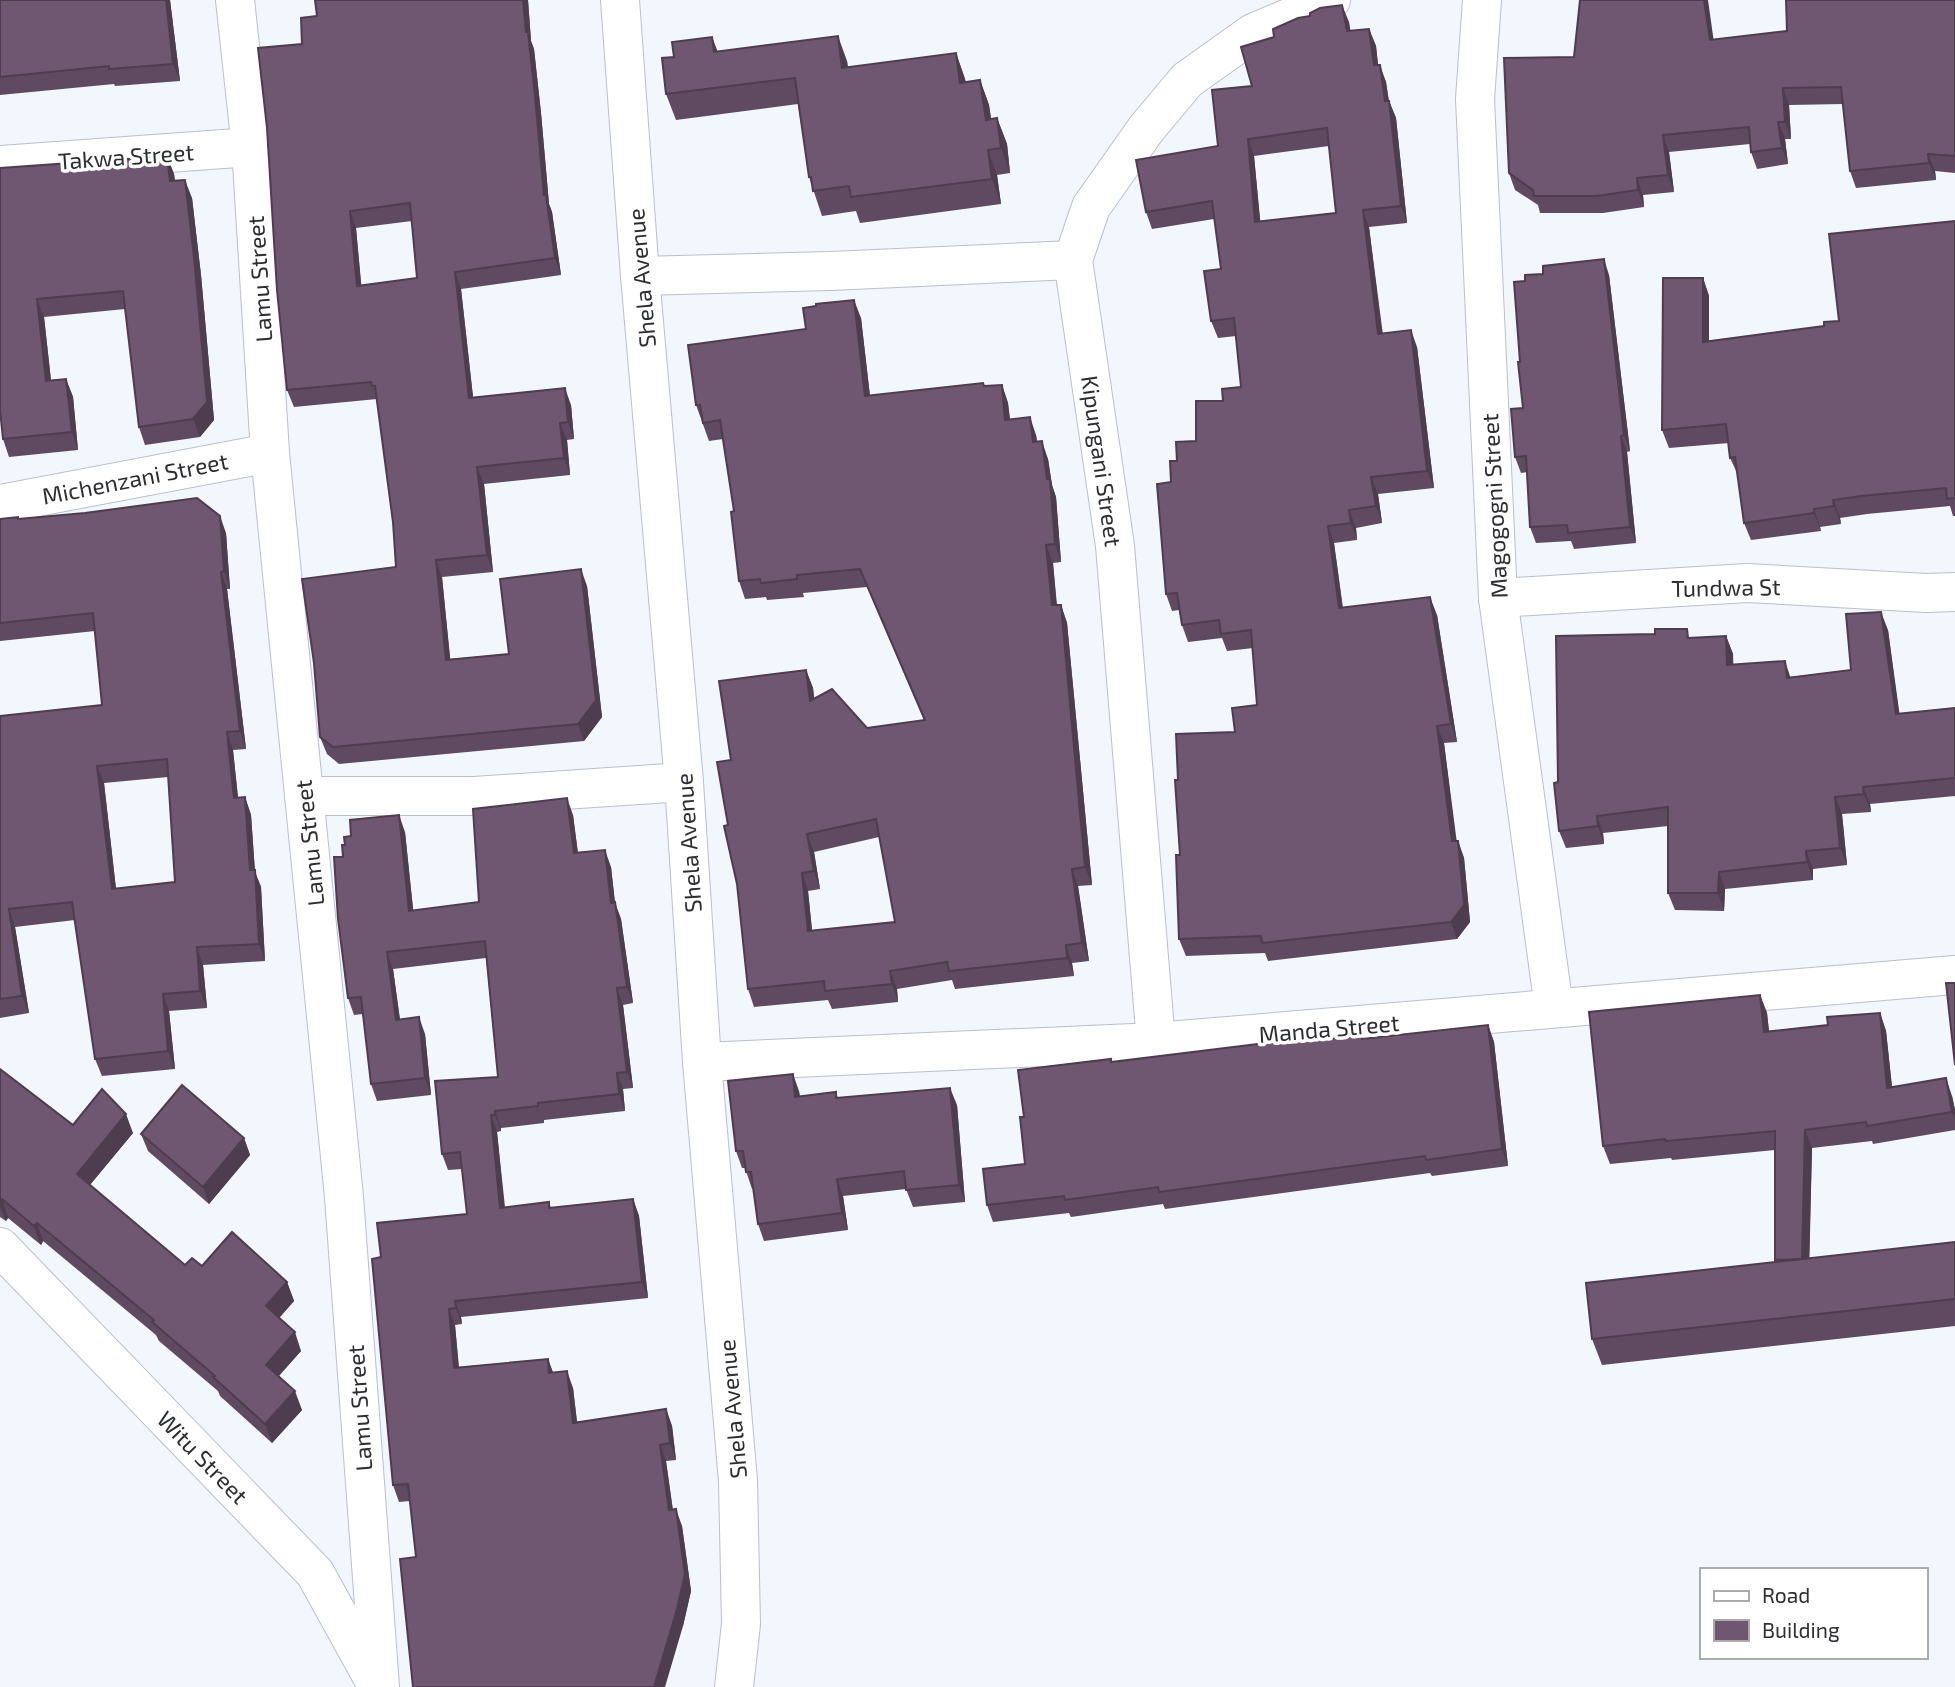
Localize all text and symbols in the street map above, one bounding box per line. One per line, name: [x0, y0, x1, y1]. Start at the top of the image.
street label: Takwa Street: [57, 137, 195, 175]
street label: Shela Avenue: [621, 207, 661, 349]
street label: Lamu Street: [241, 215, 277, 343]
street label: Kipungani Street: [1076, 374, 1128, 549]
street label: Magogogni Street: [1475, 412, 1513, 599]
street label: Michenzani Street: [40, 446, 231, 510]
street label: Tundwa St: [1671, 572, 1781, 602]
street label: Shela Avenue: [669, 772, 707, 914]
street label: Lamu Street: [288, 778, 330, 907]
street label: Manda Street: [1258, 1008, 1401, 1048]
street label: Shela Avenue: [712, 1338, 752, 1480]
street label: Lamu Street: [341, 1344, 377, 1472]
street label: Witu Street: [152, 1405, 254, 1509]
legend: [1700, 1568, 1927, 1659]
text: Road: [1762, 1582, 1810, 1607]
text: Building: [1762, 1617, 1840, 1642]

